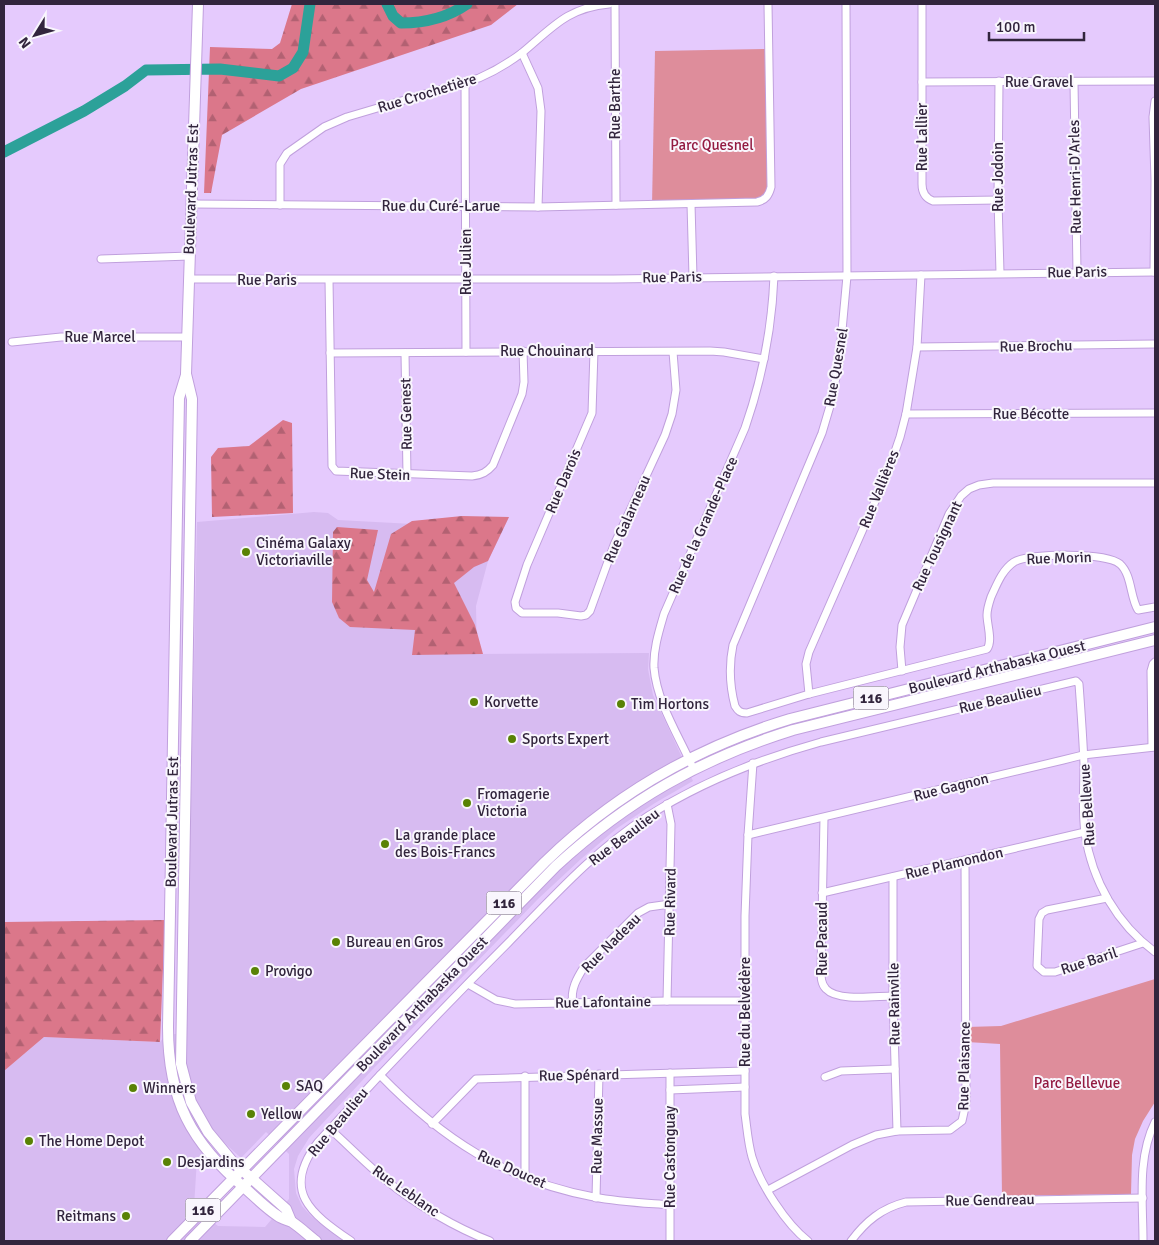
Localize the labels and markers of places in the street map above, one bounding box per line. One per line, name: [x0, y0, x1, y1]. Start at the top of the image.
place label: Cinéma Galaxy Victoriaville: [256, 534, 351, 569]
marker: Cinéma Galaxy Victoriaville: [240, 546, 252, 558]
place label: Korvette: [484, 693, 538, 711]
place label: Tim Hortons: [631, 695, 710, 713]
marker: Korvette: [468, 696, 480, 708]
marker: Tim Hortons: [615, 698, 627, 710]
place label: Sports Expert: [522, 730, 609, 748]
marker: Sports Expert: [506, 733, 518, 745]
place label: Fromagerie Victoria: [477, 785, 550, 820]
marker: Fromagerie Victoria: [461, 797, 473, 809]
place label: La grande place des Bois-Francs: [395, 826, 496, 861]
marker: La grande place des Bois-Francs: [379, 838, 391, 850]
place label: Bureau en Gros: [346, 933, 444, 951]
marker: Bureau en Gros: [330, 936, 342, 948]
place label: Provigo: [265, 962, 313, 980]
marker: Provigo: [249, 965, 261, 977]
place label: SAQ: [296, 1077, 323, 1095]
place label: Winners: [143, 1079, 196, 1097]
marker: SAQ: [280, 1080, 292, 1092]
marker: Winners: [127, 1082, 139, 1094]
place label: Yellow: [261, 1105, 302, 1123]
marker: Yellow: [245, 1108, 257, 1120]
place label: The Home Depot: [39, 1132, 144, 1150]
marker: The Home Depot: [23, 1135, 35, 1147]
place label: Desjardins: [177, 1153, 245, 1171]
marker: Desjardins: [161, 1156, 173, 1168]
place label: Reitmans: [56, 1207, 116, 1225]
marker: Reitmans: [120, 1210, 132, 1222]

